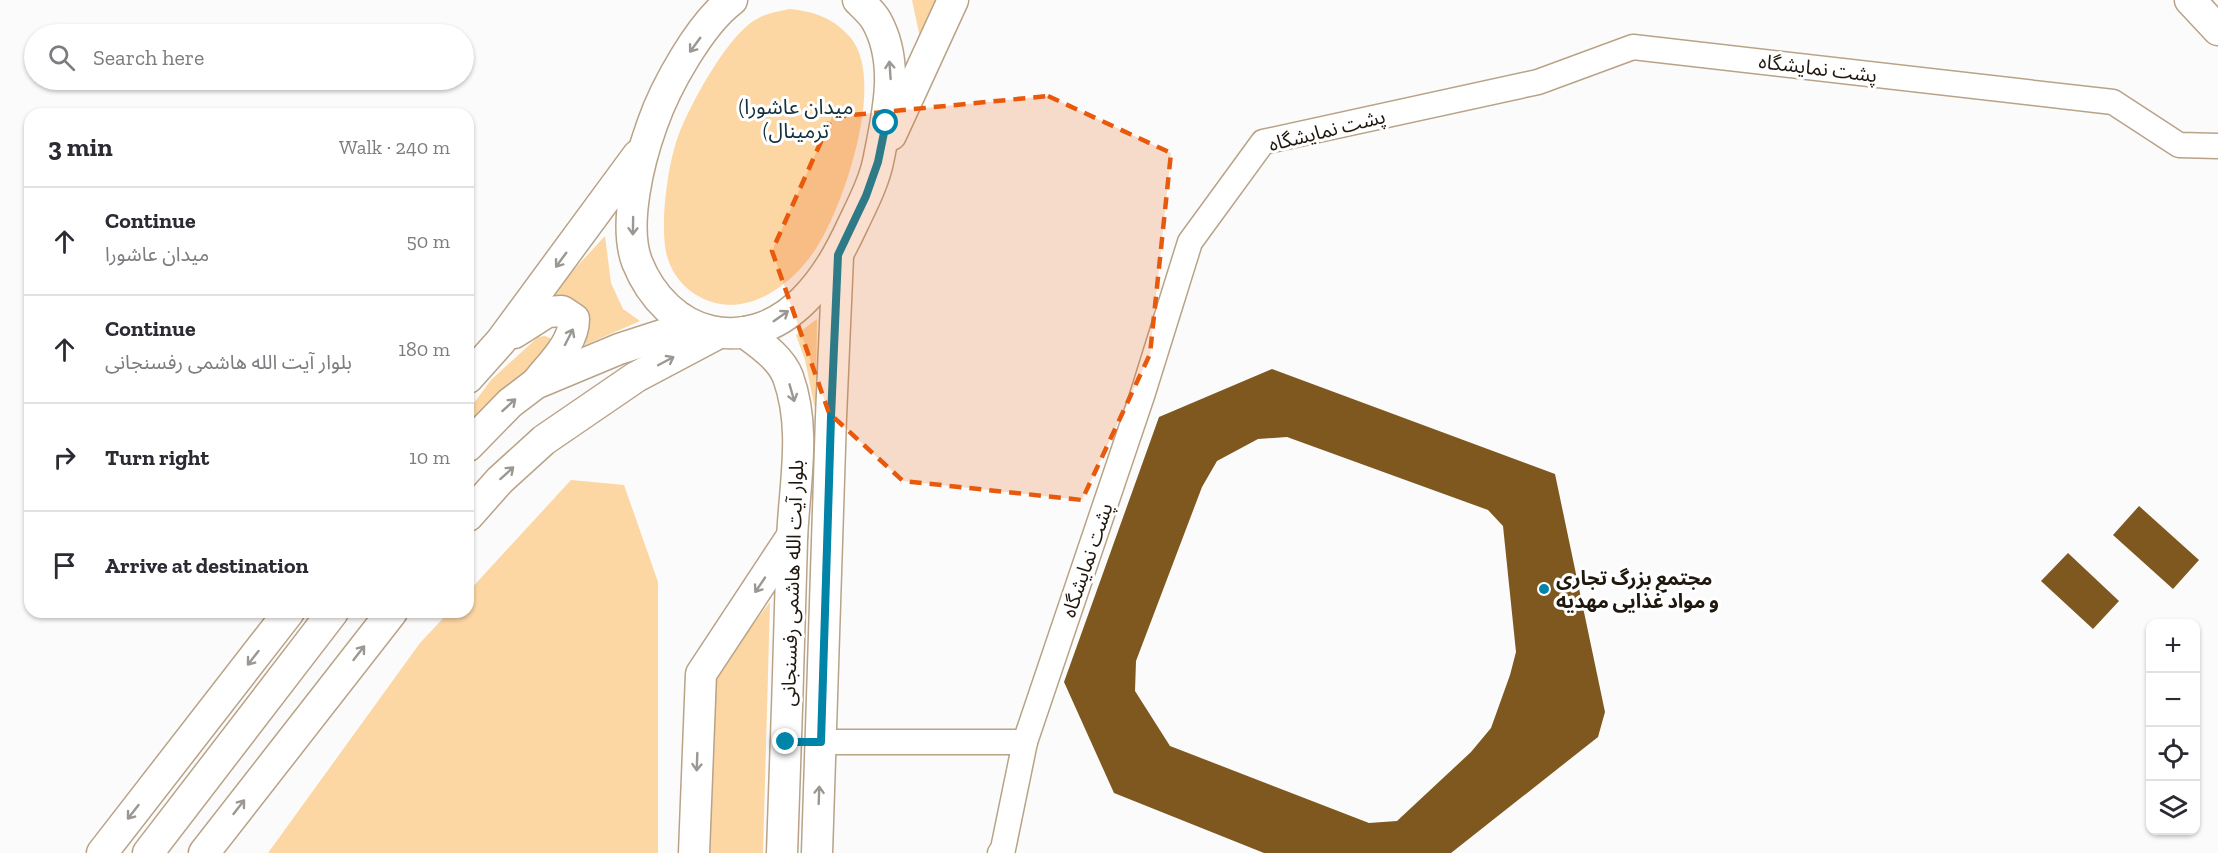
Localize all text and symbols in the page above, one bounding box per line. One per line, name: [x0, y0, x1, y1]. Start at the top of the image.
search box: [24, 24, 474, 90]
one-way arrow: [688, 36, 701, 52]
icon: search: [45, 41, 78, 74]
text: Search here: [93, 44, 204, 71]
street label: پشت نمایشگاه: [1757, 49, 1879, 88]
one-way arrow: [884, 61, 895, 81]
district label: (میدان عاشورا (ترمینال: [738, 94, 854, 143]
street label: پشت نمایشگاه: [1266, 104, 1388, 157]
route start: [872, 109, 898, 135]
text: 3 min: [48, 131, 113, 163]
text: Walk · 240 m: [339, 135, 450, 159]
text: Continue: [105, 207, 196, 234]
one-way arrow: [628, 216, 639, 236]
icon: ahead: [48, 225, 81, 258]
text: 50 m: [406, 229, 450, 253]
text: میدان عاشورا: [105, 242, 209, 266]
one-way arrow: [554, 251, 567, 267]
one-way arrow: [773, 310, 789, 322]
text: Continue: [105, 315, 196, 342]
one-way arrow: [564, 329, 576, 347]
icon: ahead: [48, 333, 81, 366]
text: 180 m: [398, 337, 450, 361]
text: بلوار آیت الله هاشمی رفسنجانی: [105, 350, 352, 374]
one-way arrow: [657, 355, 674, 367]
one-way arrow: [787, 383, 798, 402]
one-way arrow: [502, 398, 517, 412]
icon: right: [48, 441, 81, 474]
text: Turn right: [105, 444, 209, 471]
text: 10 m: [409, 445, 450, 469]
street label: بلوار آیت الله هاشمی رفسنجانی: [776, 459, 808, 707]
one-way arrow: [500, 466, 515, 480]
street label: پشت نمایشگاه: [1056, 500, 1119, 621]
icon: arrive: [48, 549, 81, 582]
text: Arrive at destination: [105, 552, 308, 579]
place label: مجتمع بزرگ تجاری و مواد غذایی مهدیه: [1556, 566, 1719, 613]
one-way arrow: [754, 576, 766, 592]
marker: مجتمع بزرگ تجاری و مواد غذایی مهدیه: [1537, 582, 1551, 596]
map controls: [2146, 619, 2200, 835]
button: +: [2146, 619, 2200, 673]
one-way arrow: [353, 645, 366, 661]
one-way arrow: [246, 650, 259, 666]
button: −: [2146, 673, 2200, 727]
button: locate: [2146, 727, 2200, 781]
route end: [772, 728, 798, 754]
one-way arrow: [692, 751, 703, 771]
button: layers: [2146, 781, 2200, 835]
one-way arrow: [813, 785, 825, 805]
one-way arrow: [233, 799, 246, 815]
one-way arrow: [127, 804, 140, 820]

